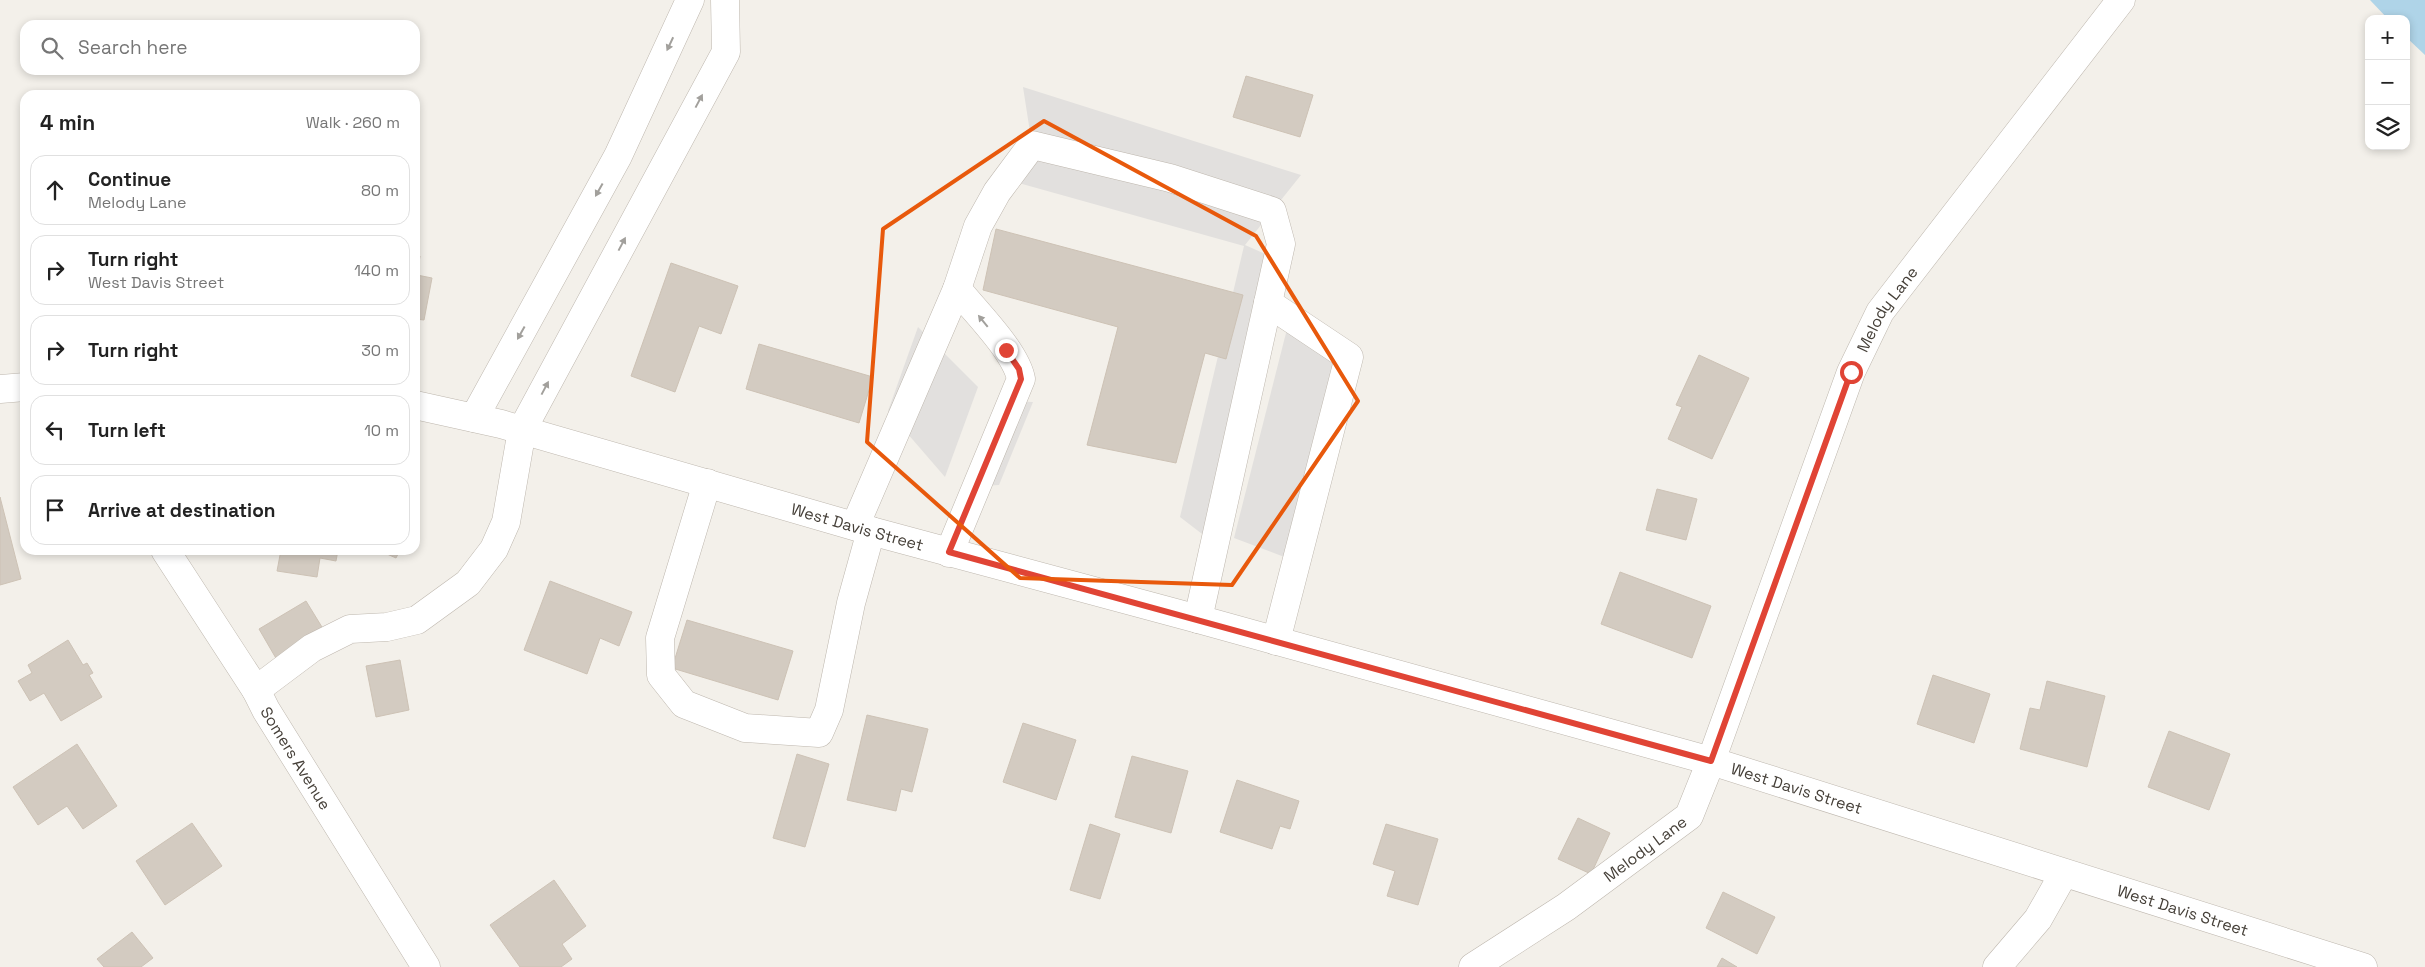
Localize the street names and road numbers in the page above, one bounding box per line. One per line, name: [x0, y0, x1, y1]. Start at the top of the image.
street label: Melody Lane: [1852, 262, 1922, 356]
street label: West Davis Street: [789, 498, 926, 555]
street label: Somers Avenue: [256, 703, 336, 814]
street label: West Davis Street: [1728, 757, 1865, 819]
street label: Melody Lane: [1599, 811, 1691, 886]
street label: West Davis Street: [2115, 880, 2251, 941]

